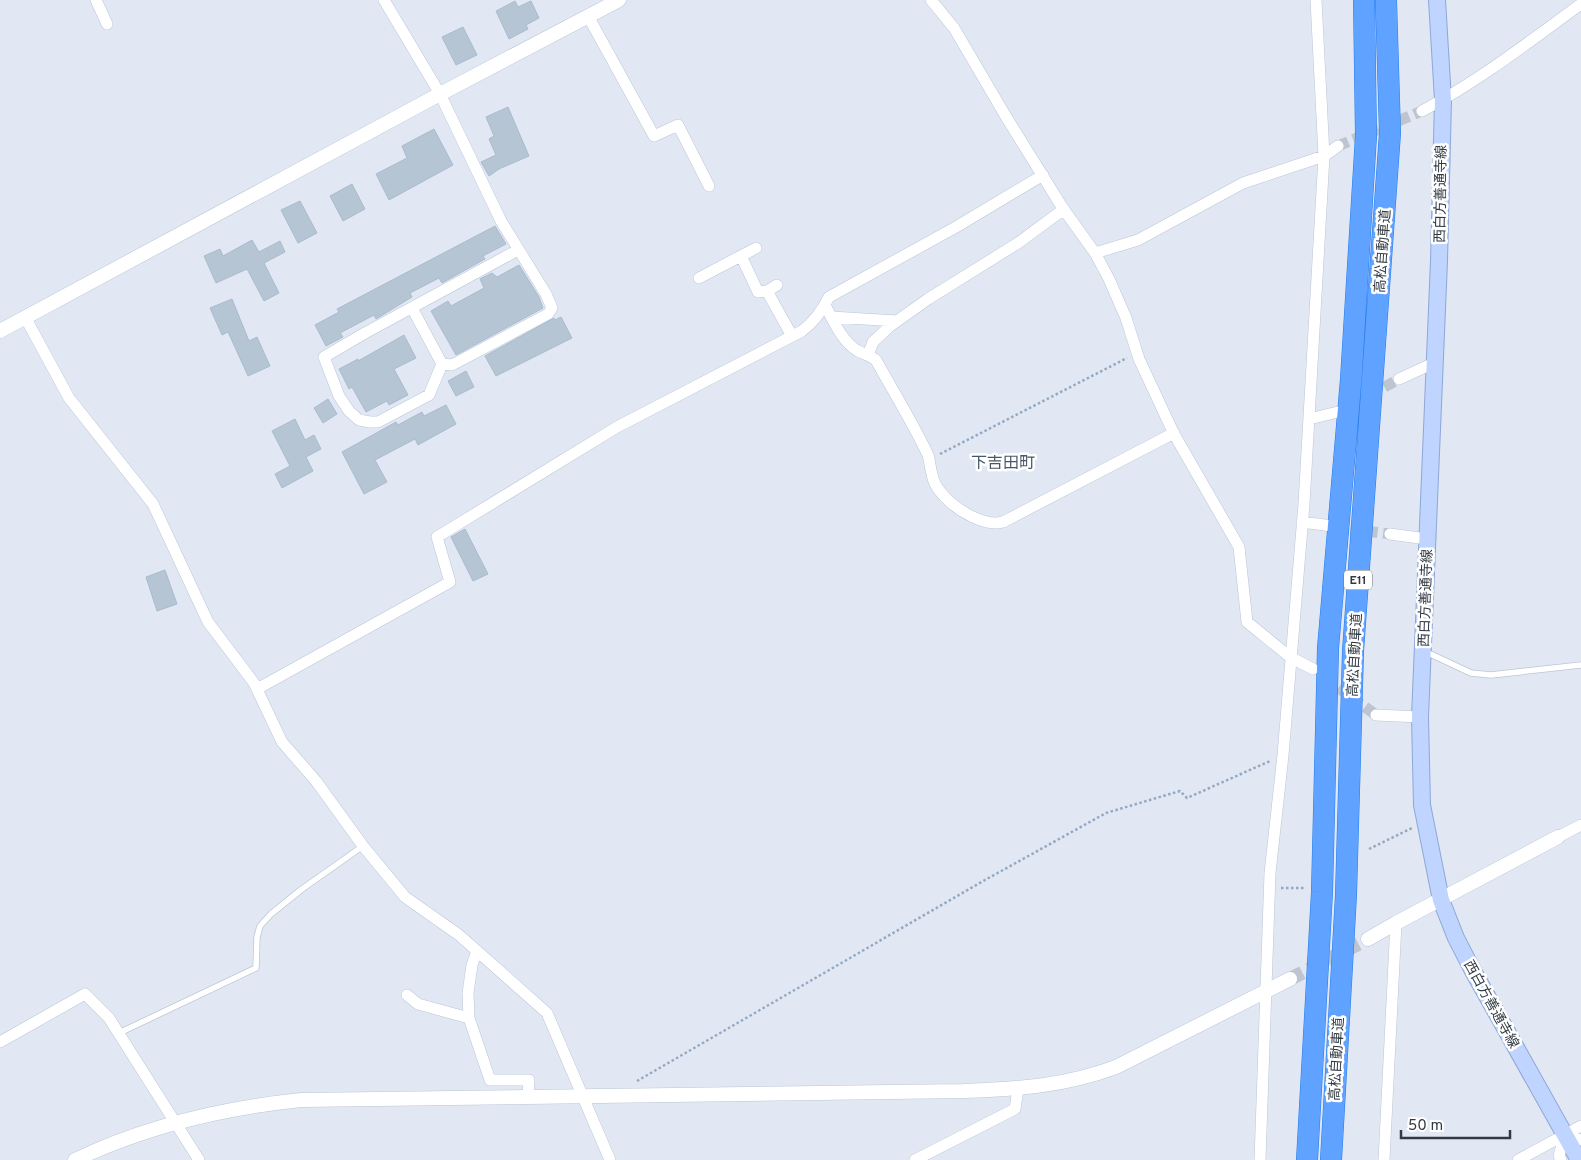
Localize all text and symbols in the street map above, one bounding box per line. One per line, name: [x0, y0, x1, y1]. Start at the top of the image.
street label: 西白方善通寺線: [1432, 145, 1451, 243]
street label: 高松自動車道: [1372, 209, 1395, 294]
district label: 下吉田町: [971, 454, 1035, 474]
street label: 西白方善通寺線: [1416, 549, 1437, 647]
road number: E11: [1344, 570, 1372, 590]
street label: 高松自動車道: [1345, 613, 1366, 697]
street label: 西白方善通寺線: [1459, 958, 1522, 1052]
street label: 高松自動車道: [1327, 1017, 1348, 1101]
scale bar: [1401, 1108, 1510, 1140]
text: 50 m: [1408, 1117, 1443, 1136]

